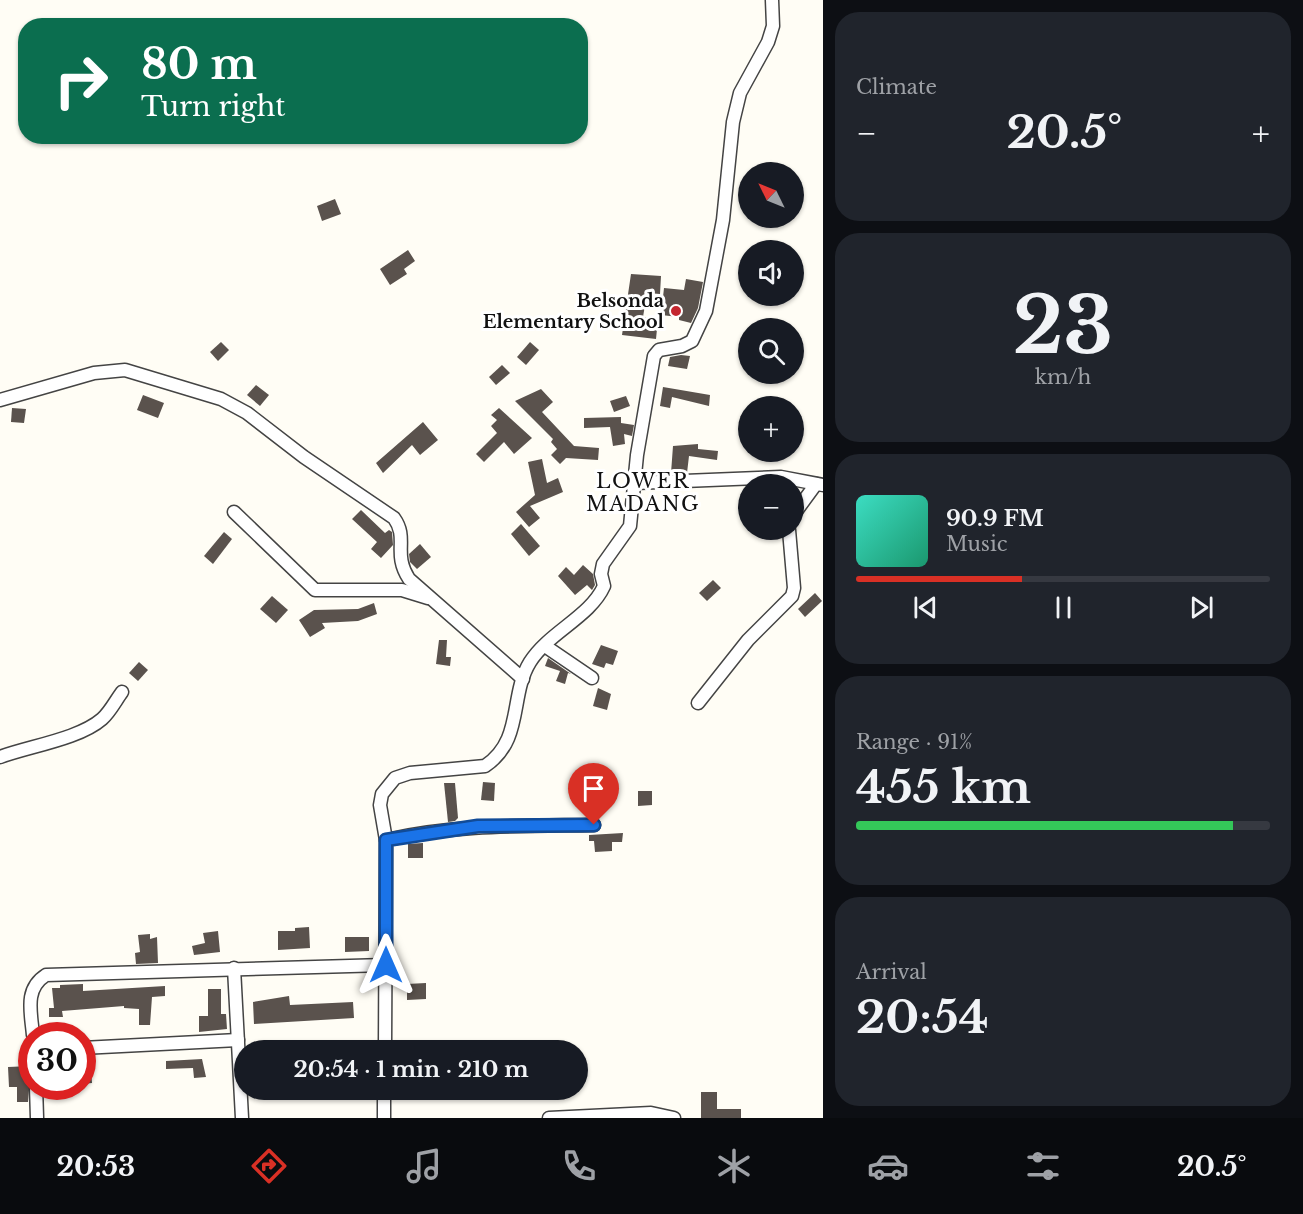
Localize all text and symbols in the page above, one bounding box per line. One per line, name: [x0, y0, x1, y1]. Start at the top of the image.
text: 80 m: [141, 38, 257, 90]
icon: right: [42, 42, 120, 120]
text: Climate: [856, 75, 937, 99]
text: Turn right: [141, 90, 285, 123]
text: 20.5°: [1006, 104, 1122, 160]
text: −: [856, 113, 877, 154]
text: +: [1252, 113, 1270, 154]
north arrow: [738, 162, 804, 228]
map controls: [738, 162, 804, 540]
button: sound: [738, 240, 804, 306]
text: 23: [1013, 277, 1113, 374]
place label: Belsonda Elementary School: [483, 290, 665, 333]
marker: Belsonda Elementary School: [669, 304, 683, 318]
button: search: [738, 318, 804, 384]
text: km/h: [1035, 365, 1091, 389]
button: +: [738, 396, 804, 462]
district label: LOWER MADANG: [586, 469, 700, 516]
button: −: [738, 474, 804, 540]
text: 90.9 FM: [946, 505, 1044, 532]
text: Music: [946, 532, 1007, 556]
icon: previous: [909, 591, 942, 624]
icon: pause: [1047, 591, 1080, 624]
icon: next: [1185, 591, 1218, 624]
text: Range · 91%: [856, 730, 972, 754]
text: 455 km: [856, 759, 1031, 815]
pin: [568, 763, 619, 825]
icon: arrive: [577, 772, 610, 805]
position arrow: [354, 933, 418, 997]
text: Arrival: [856, 960, 927, 984]
text: 20:54: [856, 989, 989, 1045]
speed limit sign: 30: [18, 1022, 96, 1100]
text: 20:54 · 1 min · 210 m: [293, 1056, 529, 1083]
icon: directions: [248, 1145, 290, 1187]
icon: music: [403, 1145, 445, 1187]
icon: phone: [558, 1145, 600, 1187]
icon: climate: [713, 1145, 755, 1187]
icon: car: [867, 1145, 909, 1187]
icon: filters: [1022, 1145, 1064, 1187]
text: 20:53: [56, 1150, 135, 1183]
text: 20.5°: [1177, 1150, 1247, 1183]

